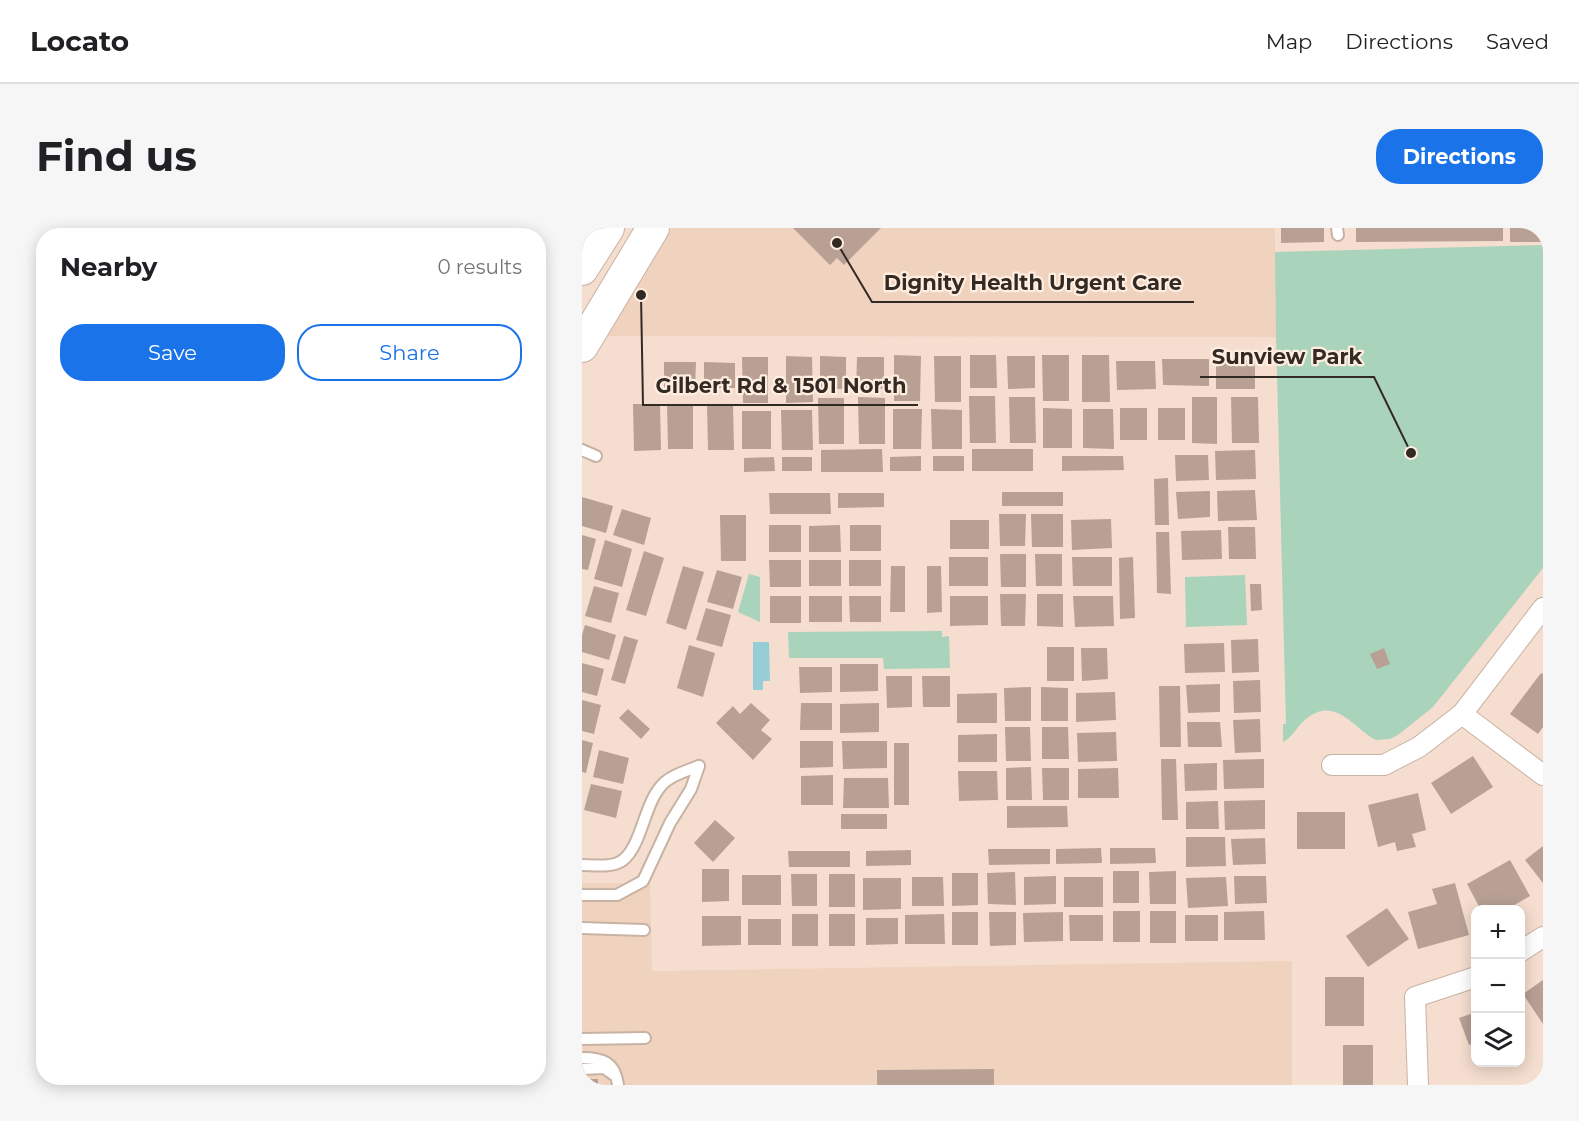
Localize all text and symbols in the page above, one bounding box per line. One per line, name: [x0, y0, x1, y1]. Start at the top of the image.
text: Locato: [30, 24, 129, 58]
text: Map: [1266, 29, 1312, 54]
text: Directions: [1345, 29, 1453, 54]
text: Saved: [1486, 29, 1549, 54]
button: Directions: [1376, 129, 1543, 184]
text: Find us: [36, 130, 197, 182]
text: Nearby: [60, 251, 157, 283]
text: 0 results: [437, 255, 522, 279]
callout: Dignity Health Urgent Care: [872, 263, 1194, 302]
text: Dignity Health Urgent Care: [884, 270, 1182, 295]
button: Save: [60, 324, 285, 381]
button: Share: [297, 324, 522, 381]
callout: Sunview Park: [1200, 338, 1374, 377]
text: Sunview Park: [1212, 344, 1362, 369]
callout: Gilbert Rd & 1501 North: [643, 366, 918, 405]
text: Gilbert Rd & 1501 North: [656, 373, 906, 398]
map controls: [1471, 905, 1525, 1067]
button: +: [1471, 905, 1525, 959]
button: −: [1471, 959, 1525, 1013]
button: layers: [1471, 1013, 1525, 1067]

